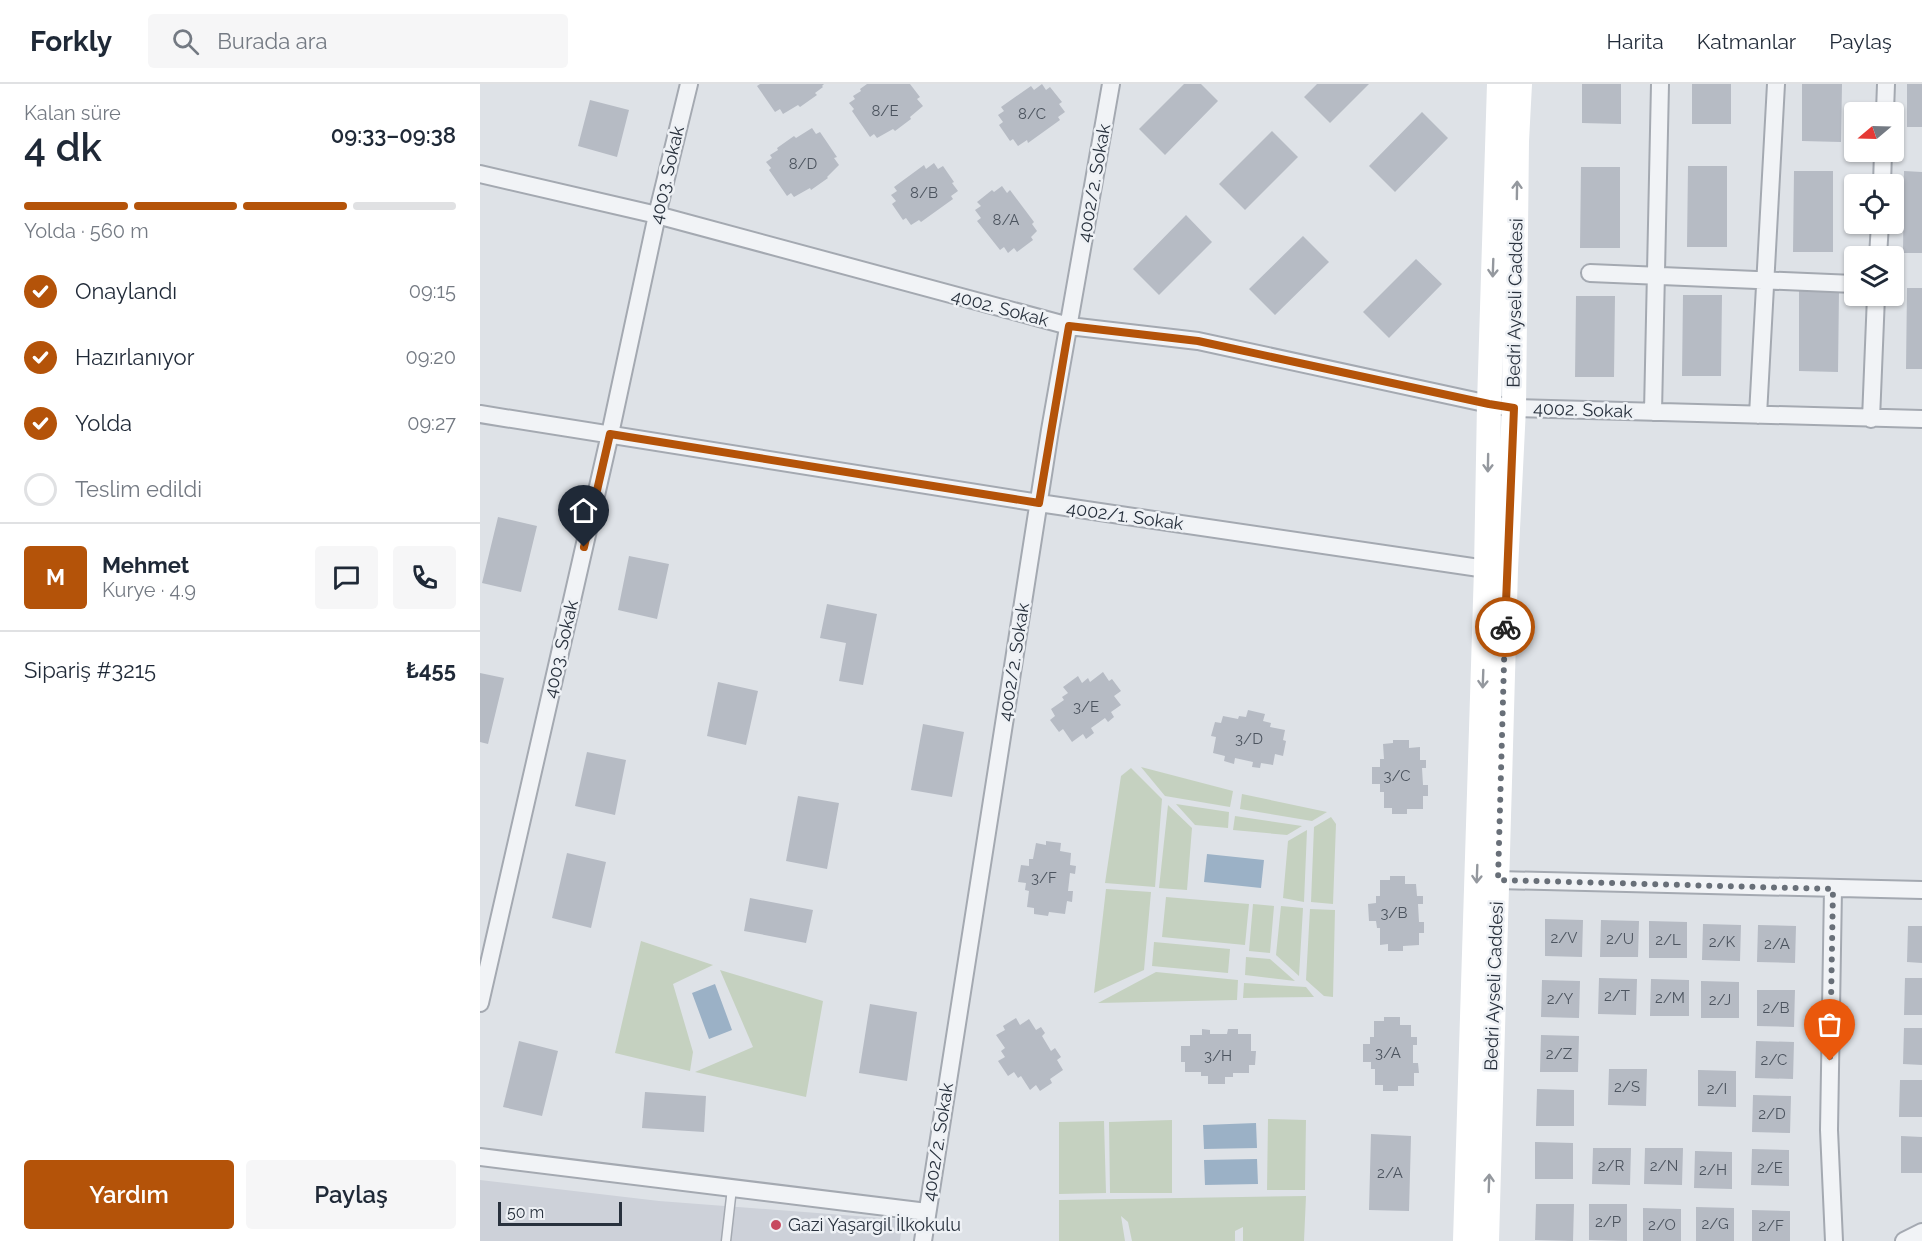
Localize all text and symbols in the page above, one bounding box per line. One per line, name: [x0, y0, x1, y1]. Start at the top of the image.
search box: [148, 14, 568, 68]
text: Forkly: [30, 25, 112, 58]
icon: search: [169, 25, 202, 58]
text: Burada ara: [217, 28, 328, 54]
text: Harita: [1607, 29, 1664, 54]
text: Katmanlar: [1697, 29, 1796, 54]
text: Paylaş: [1829, 29, 1892, 54]
text: Kalan süre: [24, 101, 121, 125]
house number: 8/E: [871, 102, 899, 120]
north arrow: [1844, 102, 1904, 162]
map controls: [1844, 102, 1904, 306]
house number: 8/C: [1018, 105, 1046, 123]
text: 09:33–09:38: [331, 122, 456, 148]
street label: 4002/2. Sokak: [1073, 122, 1114, 244]
street label: 4003. Sokak: [645, 123, 688, 226]
text: 4 dk: [24, 124, 102, 170]
house number: 8/D: [789, 155, 818, 173]
button: locate: [1844, 174, 1904, 234]
one-way arrow: [1511, 180, 1522, 200]
house number: 8/B: [910, 184, 938, 202]
house number: 8/A: [993, 211, 1019, 229]
street label: Bedri Ayseli Caddesi: [1503, 218, 1526, 388]
text: Yolda · 560 m: [24, 219, 149, 243]
button: layers: [1844, 246, 1904, 306]
one-way arrow: [1487, 258, 1499, 278]
icon: check: [24, 275, 57, 308]
text: Onaylandı: [75, 278, 177, 304]
text: 09:15: [409, 279, 456, 303]
street label: 4002. Sokak: [949, 284, 1051, 331]
icon: check: [24, 341, 57, 374]
text: Hazırlanıyor: [75, 344, 194, 370]
text: 09:20: [406, 345, 456, 369]
street label: 4002. Sokak: [1533, 397, 1634, 422]
icon: check: [24, 407, 57, 440]
text: Yolda: [75, 410, 132, 436]
text: 09:27: [407, 411, 456, 435]
one-way arrow: [1482, 453, 1494, 473]
text: Teslim edildi: [75, 476, 202, 502]
pin: [558, 485, 609, 547]
icon: home: [567, 494, 600, 527]
street label: 4002/1. Sokak: [1065, 497, 1185, 534]
button: chat: [315, 546, 378, 609]
button: phone: [393, 546, 456, 609]
text: Mehmet: [102, 552, 189, 578]
text: M: [46, 564, 65, 590]
text: Kurye · 4.9: [102, 578, 196, 602]
street label: 4003. Sokak: [539, 597, 582, 700]
courier: [1475, 597, 1535, 657]
street label: 4002/2. Sokak: [994, 601, 1033, 723]
icon: bike: [1489, 611, 1522, 644]
text: Sipariş #3215: [24, 657, 156, 683]
text: ₺455: [406, 657, 456, 683]
one-way arrow: [1477, 669, 1488, 689]
house number: 3/E: [1073, 698, 1099, 716]
house number: 3/D: [1235, 730, 1263, 748]
house number: 3/C: [1384, 767, 1411, 785]
one-way arrow: [1471, 864, 1482, 884]
house number: 3/F: [1031, 869, 1057, 887]
street label: Bedri Ayseli Caddesi: [1480, 901, 1507, 1071]
house number: 3/B: [1380, 904, 1408, 922]
house number: 2/V: [1550, 929, 1578, 947]
house number: 2/U: [1606, 930, 1634, 948]
house number: 2/L: [1655, 931, 1681, 949]
house number: 2/K: [1709, 933, 1736, 951]
house number: 2/A: [1764, 935, 1790, 953]
house number: 2/T: [1604, 987, 1630, 1005]
house number: 2/M: [1655, 989, 1685, 1007]
house number: 2/Y: [1547, 990, 1574, 1008]
house number: 2/J: [1709, 991, 1731, 1009]
house number: 2/B: [1763, 999, 1789, 1017]
pin: [1804, 999, 1855, 1061]
icon: bag: [1813, 1008, 1846, 1041]
house number: 3/A: [1375, 1044, 1401, 1062]
house number: 2/Z: [1546, 1045, 1572, 1063]
house number: 3/H: [1204, 1047, 1232, 1065]
house number: 2/C: [1761, 1051, 1787, 1069]
house number: 2/S: [1614, 1078, 1640, 1096]
house number: 2/I: [1707, 1080, 1727, 1098]
street label: 4002/2. Sokak: [918, 1081, 957, 1203]
house number: 2/D: [1758, 1105, 1786, 1123]
house number: 2/R: [1598, 1157, 1625, 1175]
house number: 2/N: [1650, 1157, 1678, 1175]
house number: 2/E: [1757, 1159, 1783, 1177]
button: Yardım: [24, 1160, 234, 1229]
button: Paylaş: [246, 1160, 456, 1229]
house number: 2/H: [1699, 1161, 1727, 1179]
house number: 2/A: [1377, 1164, 1403, 1182]
one-way arrow: [1483, 1173, 1494, 1193]
scale bar: [498, 1199, 622, 1226]
text: 50 m: [507, 1203, 544, 1222]
house number: 2/P: [1595, 1213, 1621, 1231]
place label: Gazi Yaşargil İlkokulu: [788, 1214, 961, 1235]
house number: 2/G: [1701, 1215, 1729, 1233]
house number: 2/O: [1648, 1216, 1676, 1234]
house number: 2/F: [1758, 1217, 1784, 1235]
marker: Gazi Yaşargil İlkokulu: [769, 1218, 783, 1232]

